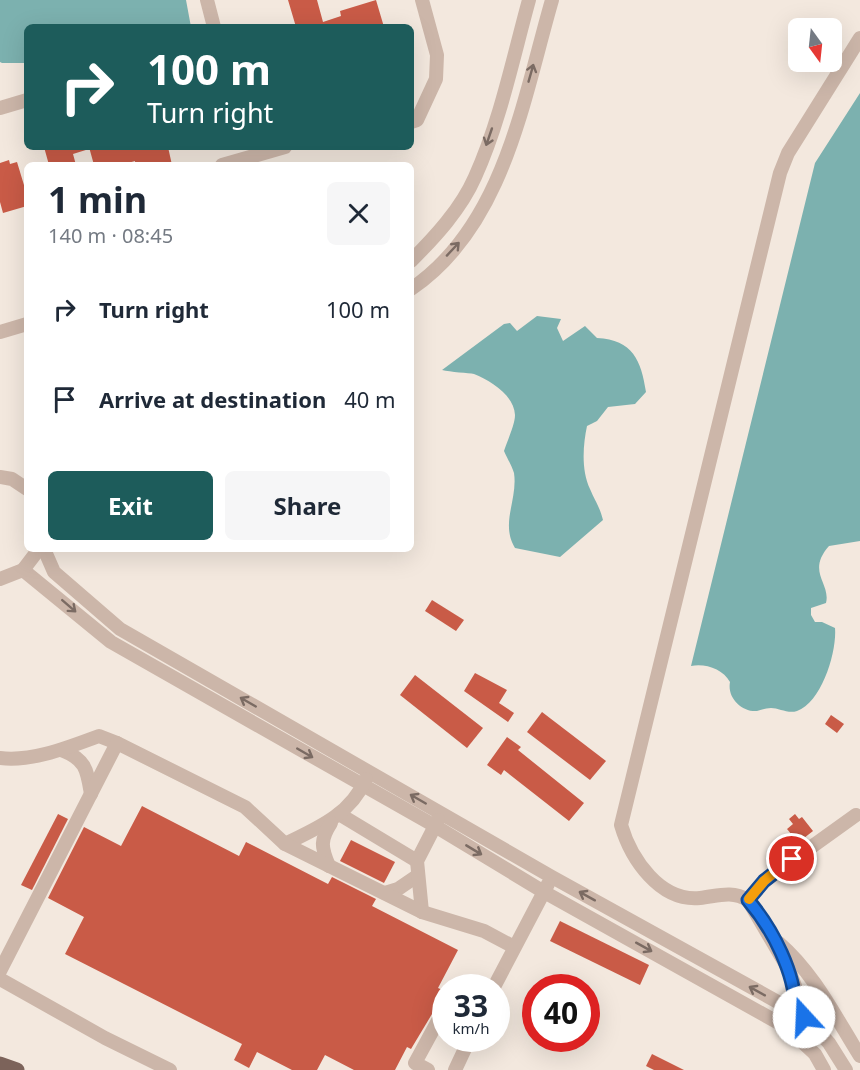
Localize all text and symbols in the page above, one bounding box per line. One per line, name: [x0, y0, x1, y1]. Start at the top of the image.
north arrow: [788, 18, 842, 72]
map controls: [788, 18, 842, 72]
text: 100 m: [147, 40, 271, 97]
icon: right: [48, 48, 126, 126]
one-way arrow: [526, 63, 537, 82]
text: Turn right: [147, 94, 273, 131]
one-way arrow: [483, 127, 494, 146]
text: 1 min: [48, 175, 147, 224]
button: close: [327, 182, 390, 245]
text: 140 m · 08:45: [48, 222, 173, 249]
one-way arrow: [446, 242, 460, 257]
icon: right: [48, 293, 81, 326]
text: Turn right: [99, 294, 209, 324]
text: 100 m: [326, 294, 390, 324]
icon: arrive: [48, 383, 81, 416]
text: Arrive at destination: [99, 384, 326, 414]
text: 40 m: [344, 384, 396, 414]
button: Exit: [48, 471, 213, 540]
button: Share: [225, 471, 390, 540]
one-way arrow: [61, 599, 76, 613]
one-way arrow: [240, 696, 257, 708]
one-way arrow: [296, 747, 313, 759]
one-way arrow: [409, 793, 427, 804]
pin: [766, 833, 817, 884]
icon: arrive: [775, 842, 808, 875]
one-way arrow: [465, 844, 482, 856]
one-way arrow: [579, 890, 596, 902]
one-way arrow: [634, 942, 652, 953]
speed limit sign: 40: [522, 974, 600, 1052]
text: 33: [454, 985, 488, 1026]
one-way arrow: [749, 985, 766, 997]
position arrow: [772, 985, 836, 1049]
text: km/h: [453, 1018, 489, 1038]

